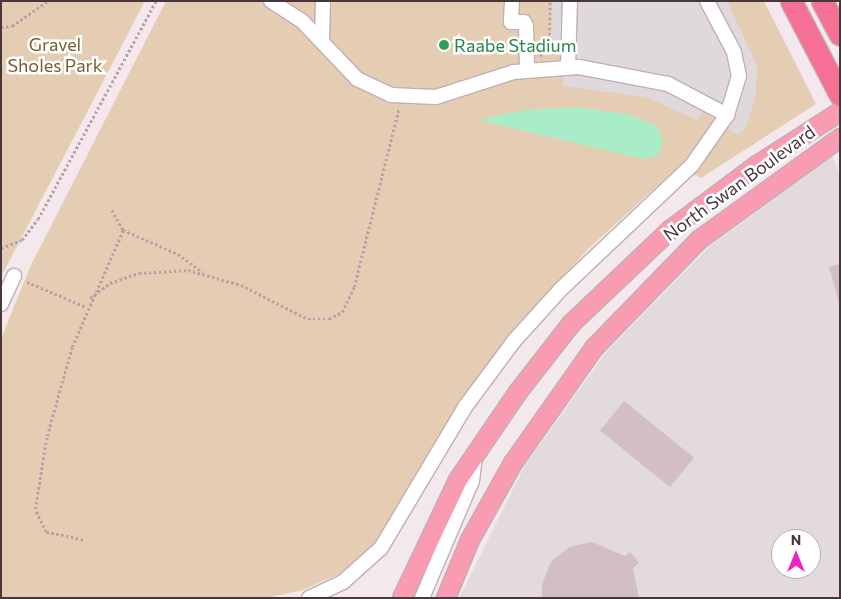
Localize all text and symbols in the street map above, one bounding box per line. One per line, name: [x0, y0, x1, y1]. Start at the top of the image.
park label: Gravel Sholes Park: [8, 34, 102, 76]
place label: Raabe Stadium: [454, 34, 576, 56]
marker: Raabe Stadium: [438, 39, 450, 51]
street label: North Swan Boulevard: [659, 121, 819, 245]
north arrow: [771, 529, 821, 579]
text: N: [791, 531, 801, 548]

